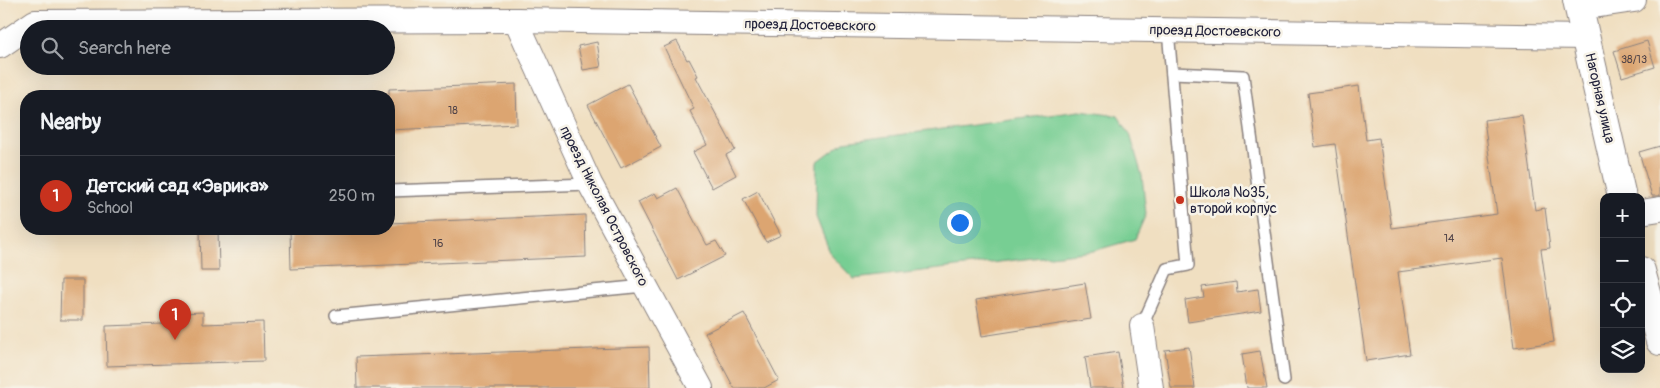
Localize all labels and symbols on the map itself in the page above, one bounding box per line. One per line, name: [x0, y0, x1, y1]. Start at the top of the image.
street label: проезд Достоевского: [744, 15, 876, 35]
street label: проезд Достоевского: [1149, 21, 1281, 41]
street label: Нагорная улица: [1581, 51, 1619, 145]
house number: 38/13: [1621, 53, 1647, 66]
house number: 18: [448, 104, 458, 117]
street label: проезд Николая Островского: [556, 123, 652, 289]
place label: Школа №35, второй корпус: [1190, 184, 1277, 217]
marker: Школа №35, второй корпус: [1174, 194, 1186, 206]
your location: [947, 210, 973, 236]
house number: 14: [1444, 232, 1455, 245]
house number: 16: [433, 237, 443, 250]
pin: 1: [159, 299, 191, 340]

